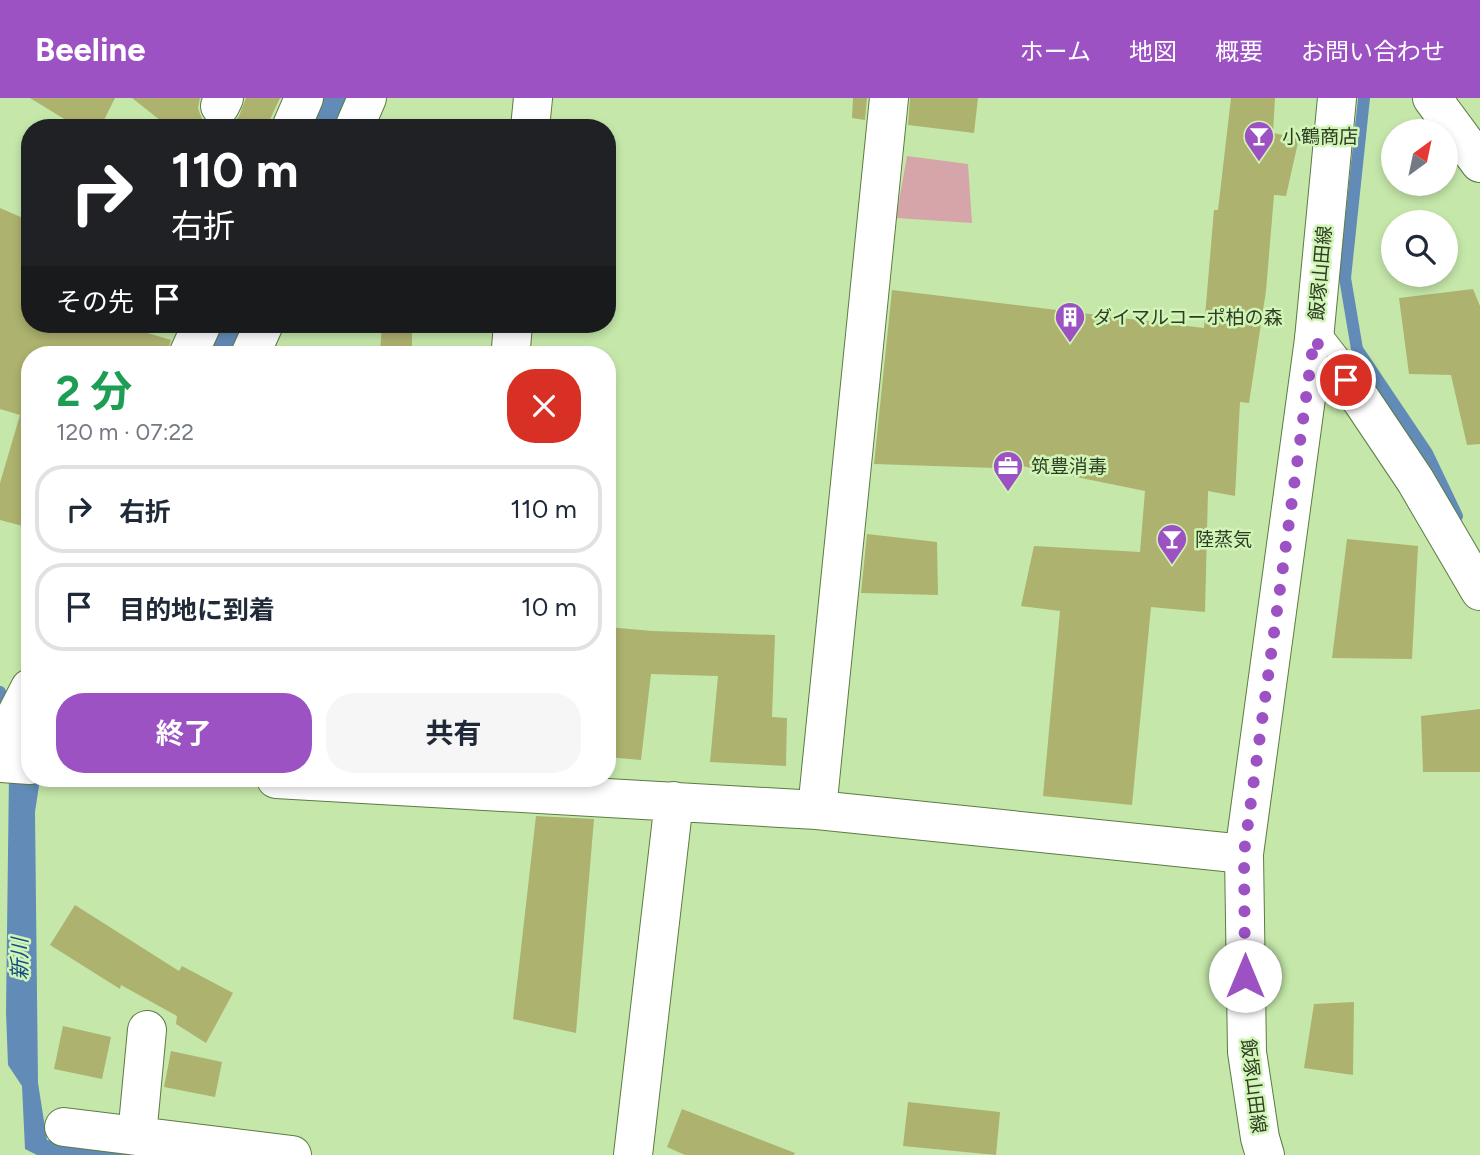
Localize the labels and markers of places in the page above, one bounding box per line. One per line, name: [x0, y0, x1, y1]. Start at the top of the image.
bar icon: 小鶴商店: [1242, 119, 1276, 163]
place label: 小鶴商店: [1282, 125, 1358, 148]
building icon: ダイマルコーポ柏の森: [1053, 300, 1087, 344]
place label: ダイマルコーポ柏の森: [1093, 306, 1283, 329]
pin: [1316, 350, 1376, 410]
office icon: 筑豊消毒: [991, 449, 1025, 493]
place label: 筑豊消毒: [1031, 455, 1107, 478]
bar icon: 陸蒸気: [1155, 522, 1189, 566]
place label: 陸蒸気: [1195, 528, 1252, 551]

